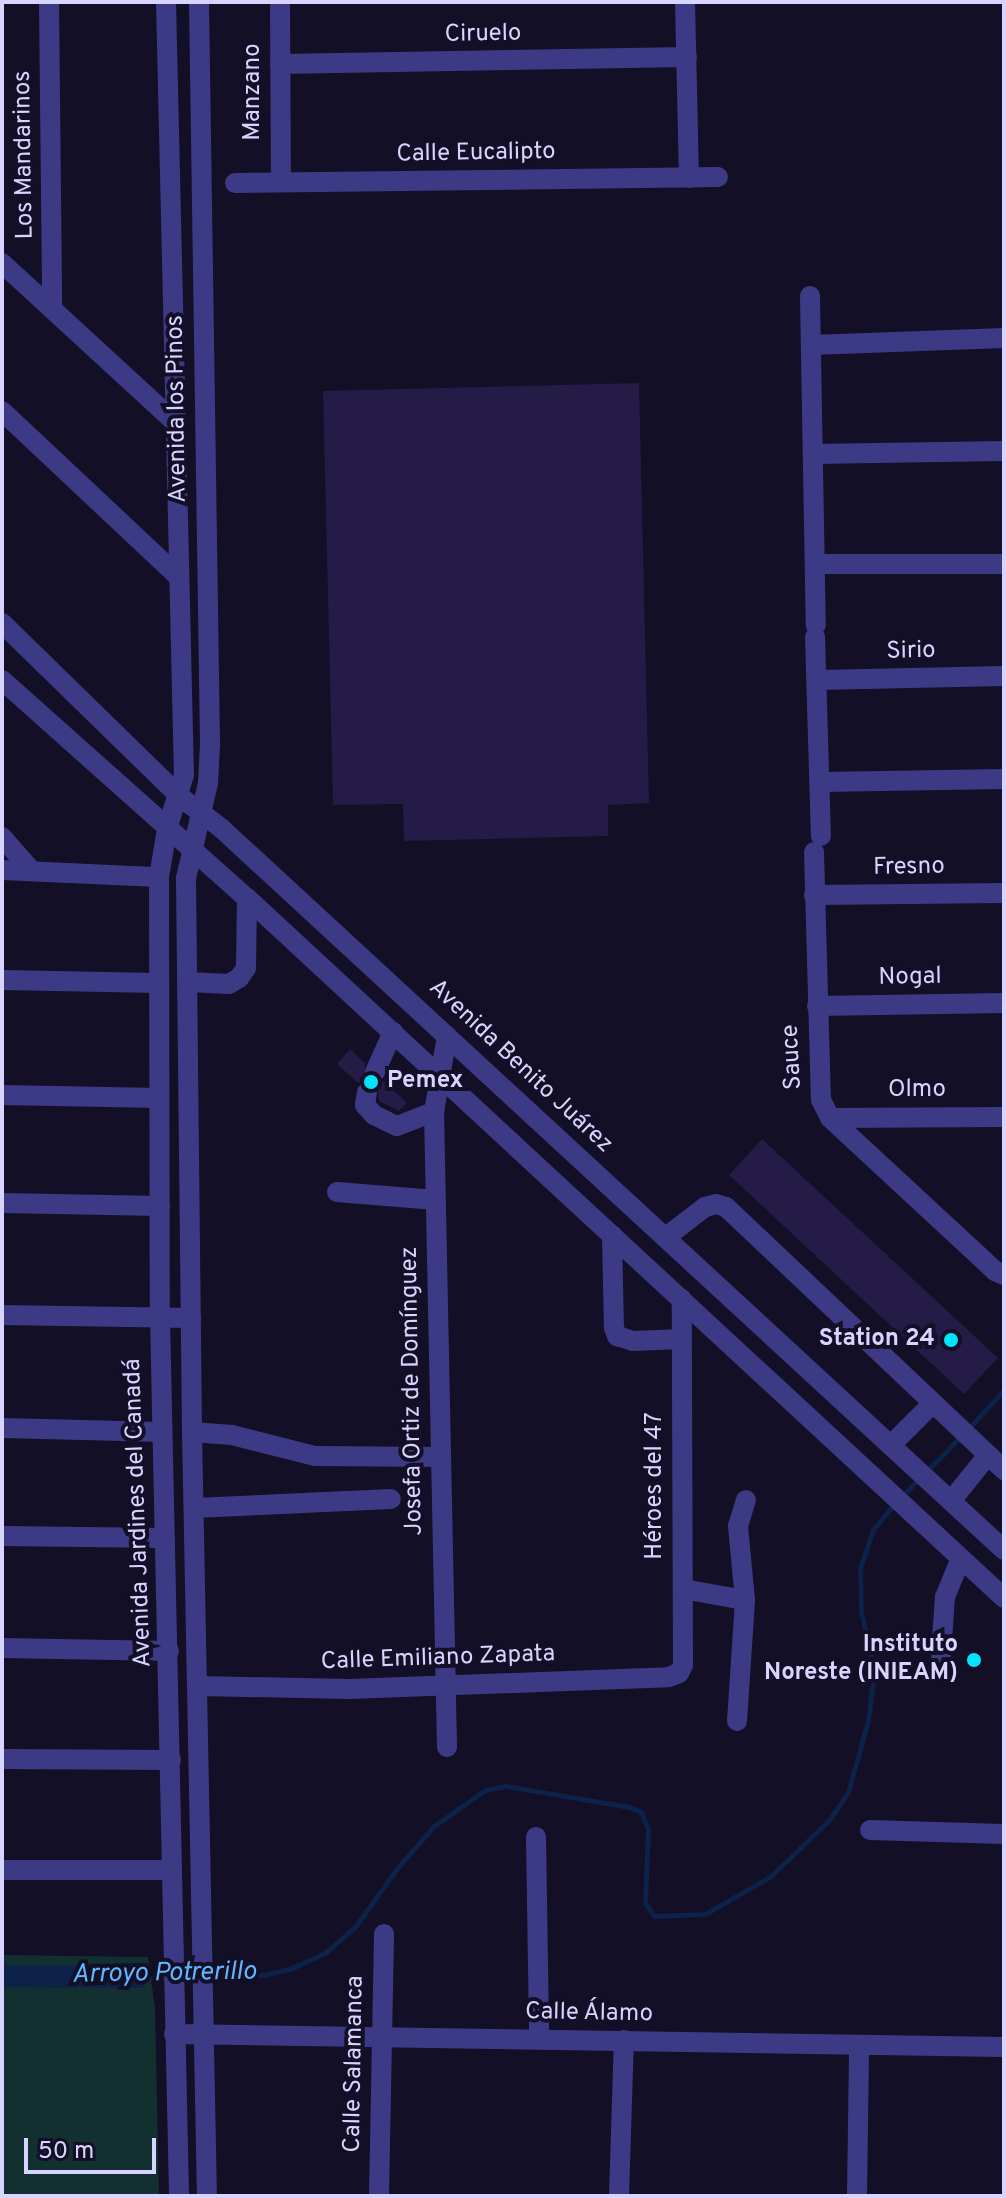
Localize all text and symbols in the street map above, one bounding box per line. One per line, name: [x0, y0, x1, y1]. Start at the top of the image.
street label: Ciruelo: [444, 20, 522, 50]
street label: Manzano: [240, 43, 268, 141]
street label: Los Mandarinos: [9, 70, 41, 240]
street label: Calle Eucalipto: [396, 138, 556, 170]
street label: Avenida los Pinos: [162, 315, 194, 503]
street label: Sirio: [886, 637, 936, 667]
street label: Fresno: [873, 853, 945, 883]
street label: Nogal: [878, 963, 942, 993]
street label: Avenida Benito Juárez: [422, 974, 618, 1160]
street label: Sauce: [777, 1024, 809, 1090]
place label: Pemex: [387, 1068, 463, 1096]
marker: Pemex: [362, 1073, 380, 1091]
street label: Olmo: [888, 1077, 946, 1105]
street label: Josefa Ortiz de Domínguez: [396, 1246, 430, 1536]
place label: Station 24: [819, 1326, 935, 1354]
marker: Station 24: [942, 1331, 960, 1349]
street label: Avenida Jardines del Canadá: [119, 1358, 159, 1668]
street label: Héroes del 47: [642, 1412, 670, 1560]
place label: Instituto Noreste (INIEAM): [764, 1632, 958, 1688]
street label: Calle Emiliano Zapata: [320, 1641, 556, 1677]
marker: Instituto Noreste (INIEAM): [965, 1651, 983, 1669]
water label: Arroyo Potrerillo: [72, 1957, 256, 1991]
street label: Calle Salamanca: [339, 1975, 371, 2153]
street label: Calle Álamo: [524, 1998, 654, 2030]
scale bar: [28, 2122, 160, 2172]
text: 50 m: [38, 2137, 94, 2167]

